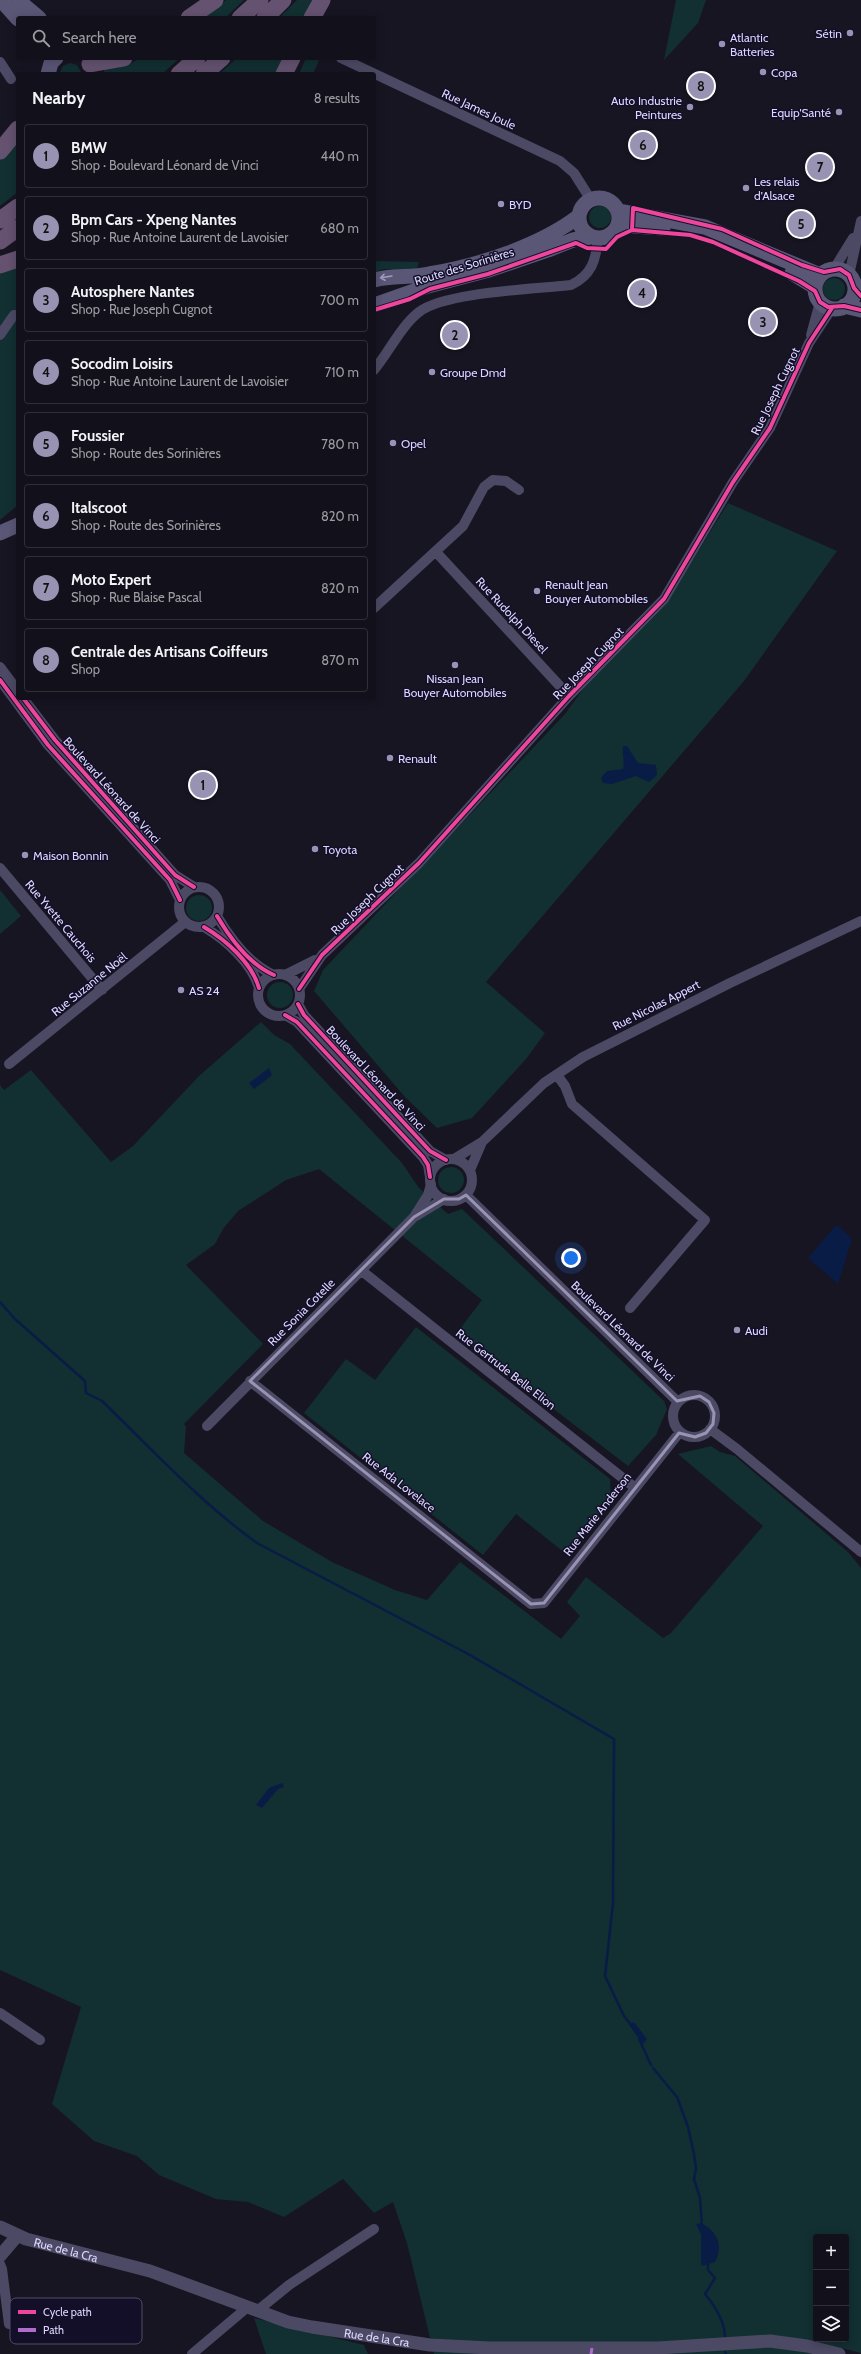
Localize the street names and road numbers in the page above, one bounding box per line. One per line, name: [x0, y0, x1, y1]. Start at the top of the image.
street label: Rue James Joule: [440, 85, 518, 133]
street label: Route des Sorinières: [412, 244, 516, 288]
street label: Rue Joseph Cugnot: [747, 345, 803, 437]
street label: Rue Rudolph Diesel: [473, 574, 551, 656]
street label: Rue Joseph Cugnot: [549, 623, 627, 703]
street label: Boulevard Léonard de Vinci: [60, 734, 164, 846]
street label: Rue Joseph Cugnot: [327, 860, 407, 938]
street label: Rue Yvette Cauchois: [22, 877, 100, 965]
street label: Rue Suzanne Noël: [48, 949, 130, 1019]
street label: Rue Nicolas Appert: [610, 977, 702, 1033]
street label: Boulevard Léonard de Vinci: [323, 1022, 429, 1134]
street label: Rue Sonia Cotelle: [264, 1275, 338, 1349]
street label: Boulevard Léonard de Vinci: [568, 1278, 678, 1384]
street label: Rue Gertrude Belle Elion: [453, 1325, 559, 1413]
street label: Rue Ada Lovelace: [359, 1449, 439, 1515]
street label: Rue Marie Anderson: [560, 1469, 634, 1559]
street label: Rue de la Cra: [32, 2234, 100, 2265]
street label: Rue de la Cra: [343, 2325, 411, 2349]

